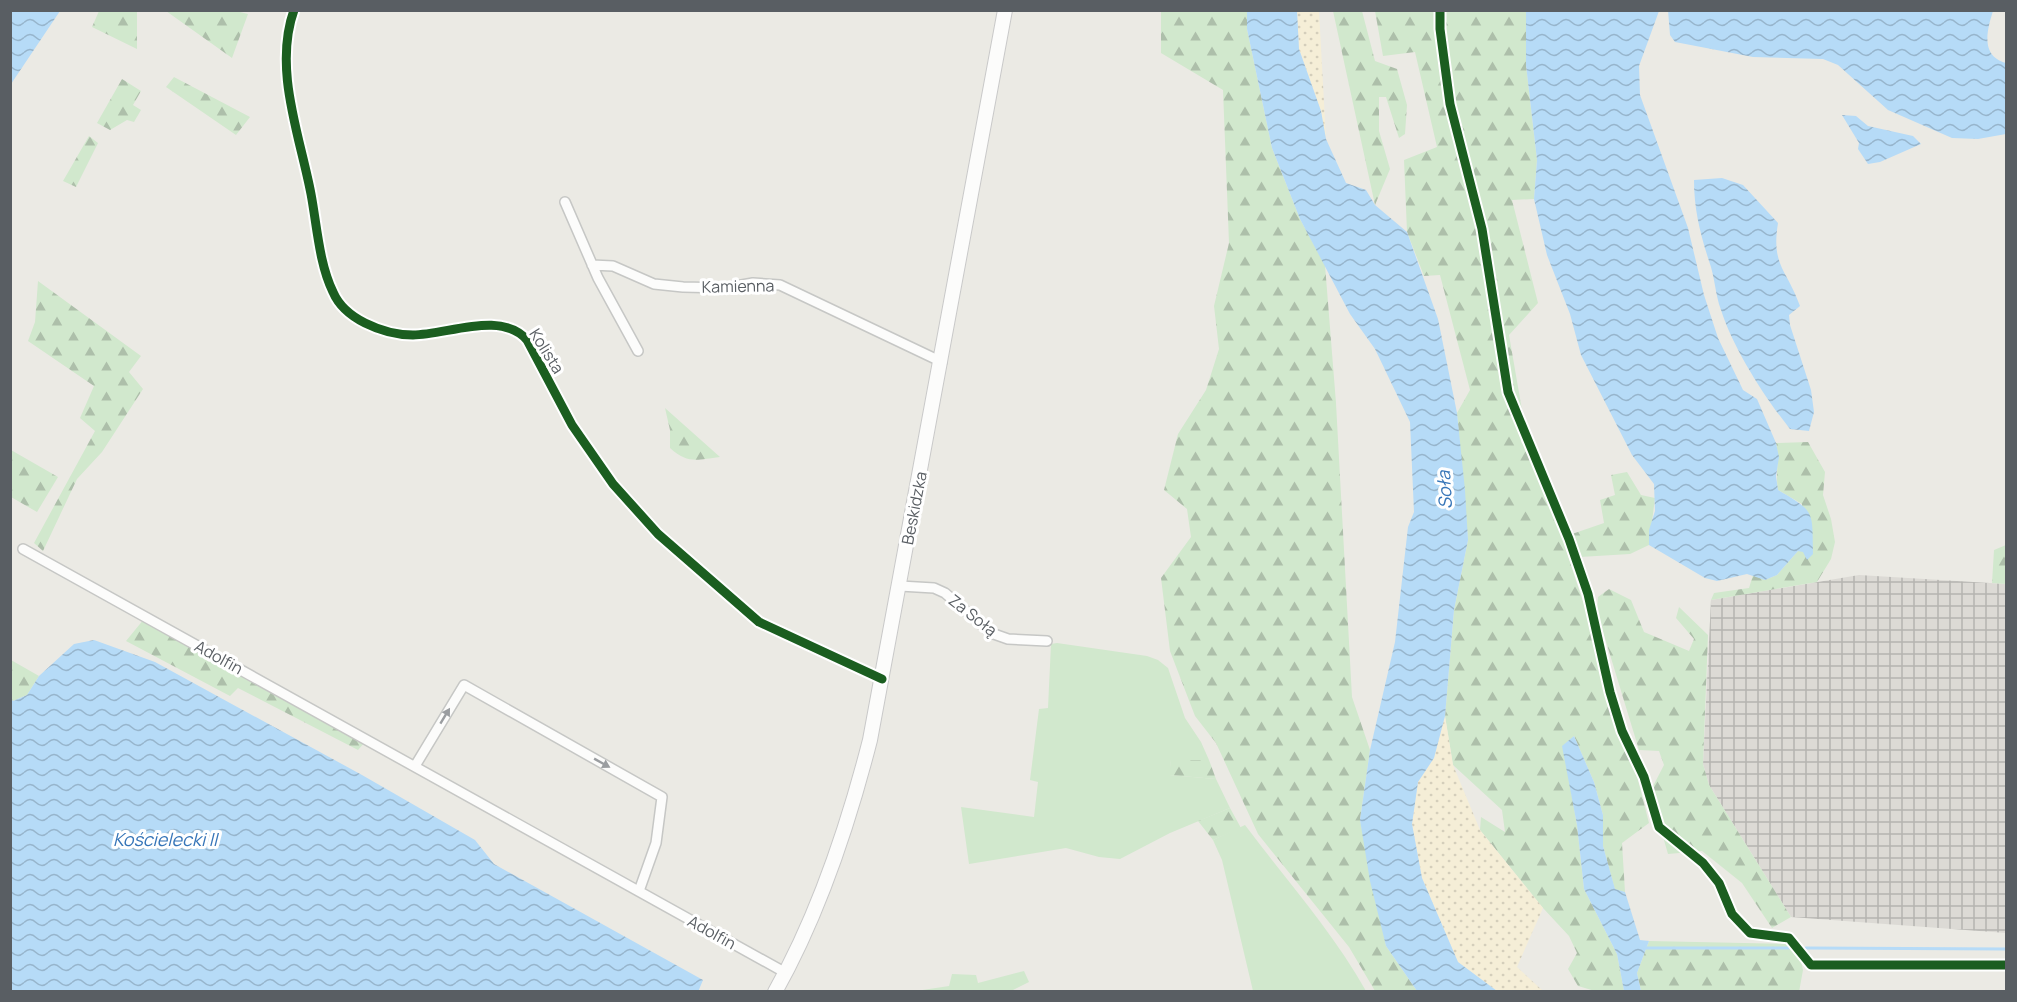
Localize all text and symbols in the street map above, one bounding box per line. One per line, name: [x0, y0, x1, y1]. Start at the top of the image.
street label: Kamienna: [701, 274, 775, 298]
street label: Kolista: [525, 324, 569, 378]
water label: Soła: [1431, 469, 1457, 510]
street label: Beskidzka: [896, 470, 932, 546]
street label: Za Sołą: [944, 589, 1002, 641]
street label: Adolfin: [191, 635, 247, 679]
one-way arrow: [439, 708, 450, 724]
one-way arrow: [594, 758, 611, 768]
water label: Kościelecki II: [113, 827, 220, 851]
street label: Adolfin: [684, 910, 740, 954]

